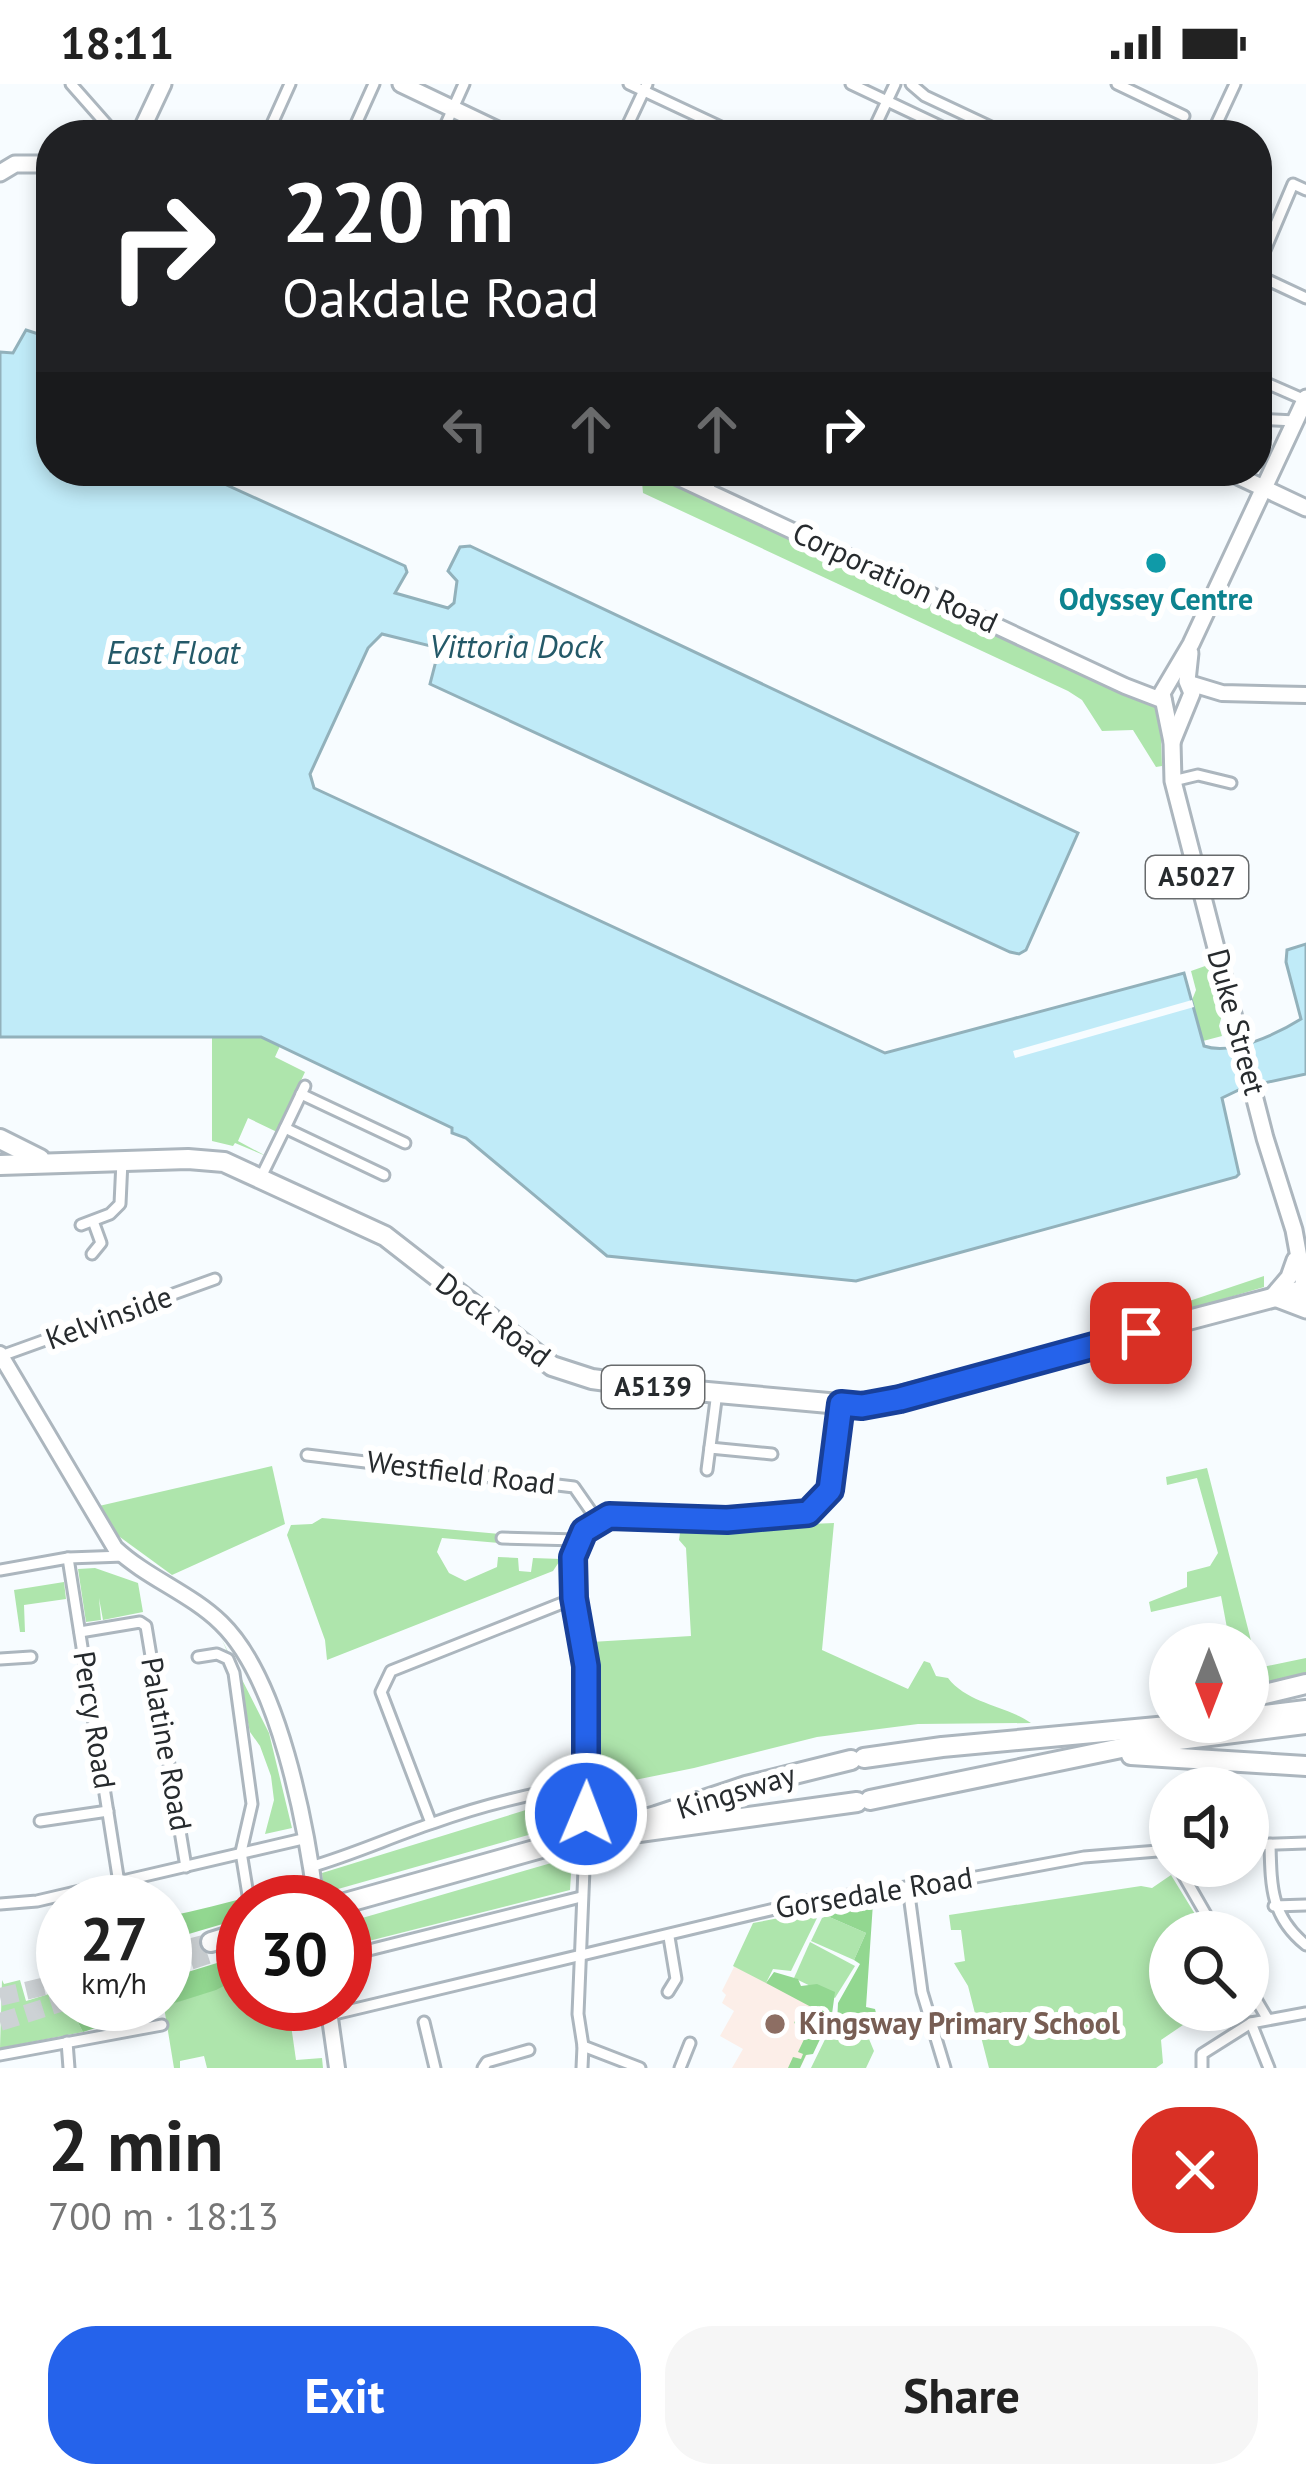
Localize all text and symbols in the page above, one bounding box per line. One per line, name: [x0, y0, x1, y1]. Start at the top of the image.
text: 18:11: [60, 13, 174, 71]
text: 220 m: [282, 156, 514, 265]
icon: right: [84, 168, 240, 324]
text: Oakdale Road: [282, 262, 599, 332]
icon: left: [432, 396, 498, 462]
icon: ahead: [558, 396, 624, 462]
icon: ahead: [684, 396, 750, 462]
icon: right: [810, 396, 876, 462]
street label: Corporation Road: [787, 512, 1004, 641]
marker: Odyssey Centre: [1143, 550, 1169, 576]
place label: Odyssey Centre: [1059, 579, 1253, 618]
water label: Vittoria Dock: [429, 624, 604, 667]
water label: East Float: [106, 630, 241, 673]
road number: A5027: [1146, 856, 1248, 898]
street label: Duke Street: [1199, 944, 1276, 1099]
street label: Dock Road: [429, 1263, 559, 1375]
street label: Kelvinside: [40, 1276, 177, 1357]
pin: [1090, 1282, 1192, 1384]
icon: arrive: [1108, 1300, 1174, 1366]
road number: A5139: [602, 1366, 704, 1408]
street label: Westfield Road: [365, 1441, 558, 1502]
north arrow: [1149, 1623, 1269, 1743]
map controls: [1149, 1623, 1269, 2031]
street label: Percy Road: [65, 1648, 126, 1791]
street label: Palatine Road: [133, 1654, 202, 1834]
position arrow: [523, 1751, 649, 1877]
street label: Kingsway: [671, 1754, 800, 1827]
button: sound: [1149, 1767, 1269, 1887]
street label: Gorsedale Road: [772, 1857, 975, 1926]
speed limit sign: 30: [216, 1875, 372, 2031]
text: 27: [80, 1899, 148, 1977]
button: search: [1149, 1911, 1269, 2031]
text: km/h: [81, 1963, 147, 2002]
place label: Kingsway Primary School: [799, 2003, 1120, 2042]
marker: Kingsway Primary School: [762, 2011, 788, 2037]
text: 2 min: [48, 2098, 224, 2191]
button: close: [1132, 2107, 1258, 2233]
text: 700 m · 18:13: [48, 2190, 279, 2241]
button: Exit: [48, 2326, 641, 2464]
button: Share: [665, 2326, 1258, 2464]

